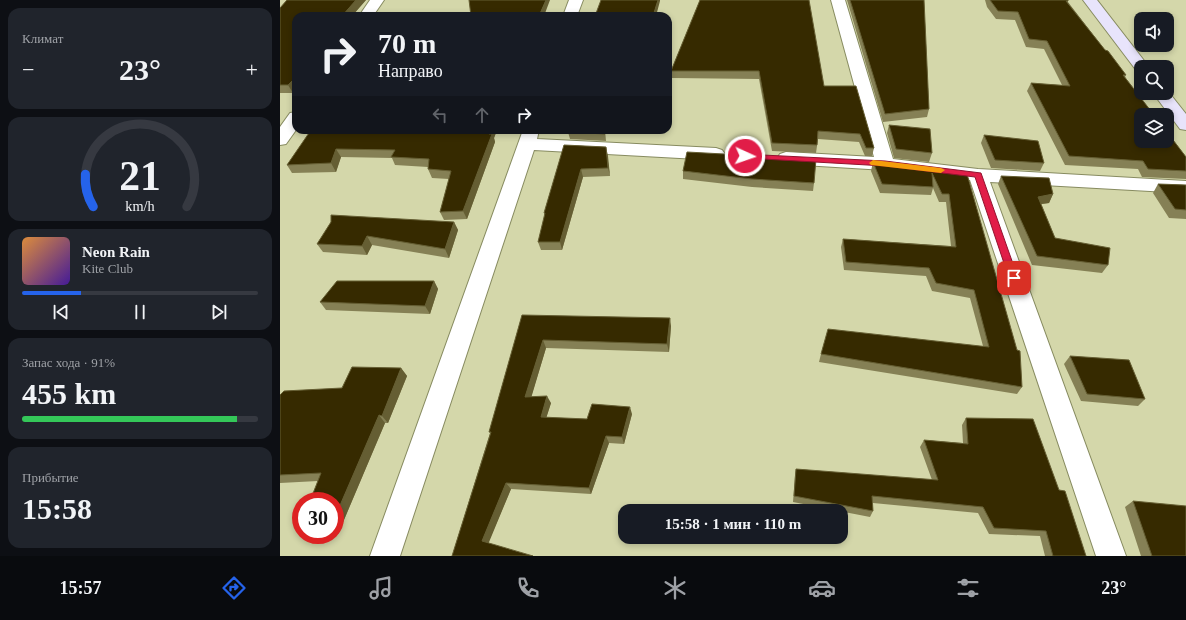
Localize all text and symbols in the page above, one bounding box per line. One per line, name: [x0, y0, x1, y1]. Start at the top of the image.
map controls: [1134, 12, 1174, 148]
button: sound: [1134, 12, 1174, 52]
icon: right: [312, 28, 364, 80]
text: 70 m: [378, 28, 436, 59]
text: Климат: [22, 31, 63, 46]
text: 23°: [119, 53, 161, 86]
text: −: [22, 57, 34, 82]
text: +: [246, 57, 258, 82]
button: search: [1134, 60, 1174, 100]
text: Направо: [378, 61, 443, 81]
icon: left: [429, 104, 451, 126]
icon: ahead: [471, 104, 493, 126]
icon: right: [513, 104, 535, 126]
button: layers: [1134, 108, 1174, 148]
position arrow: [724, 135, 766, 177]
text: 21: [119, 153, 161, 199]
text: km/h: [125, 198, 155, 214]
text: Neon Rain: [82, 244, 150, 260]
text: Kite Club: [82, 261, 133, 276]
pin: [997, 261, 1031, 295]
icon: arrive: [1003, 267, 1025, 289]
icon: previous: [50, 301, 72, 323]
icon: pause: [129, 301, 151, 323]
icon: next: [208, 301, 230, 323]
text: Запас хода · 91%: [22, 355, 115, 370]
text: 455 km: [22, 377, 116, 410]
text: Прибытие: [22, 470, 79, 485]
text: 15:58: [22, 492, 92, 525]
speed limit sign: 30: [292, 492, 344, 544]
text: 15:58 · 1 мин · 110 m: [665, 516, 801, 532]
icon: directions: [220, 574, 248, 602]
icon: music: [367, 574, 395, 602]
icon: phone: [514, 574, 542, 602]
icon: climate: [661, 574, 689, 602]
icon: car: [808, 574, 836, 602]
icon: filters: [954, 574, 982, 602]
text: 15:57: [59, 578, 101, 598]
text: 23°: [1101, 578, 1127, 598]

